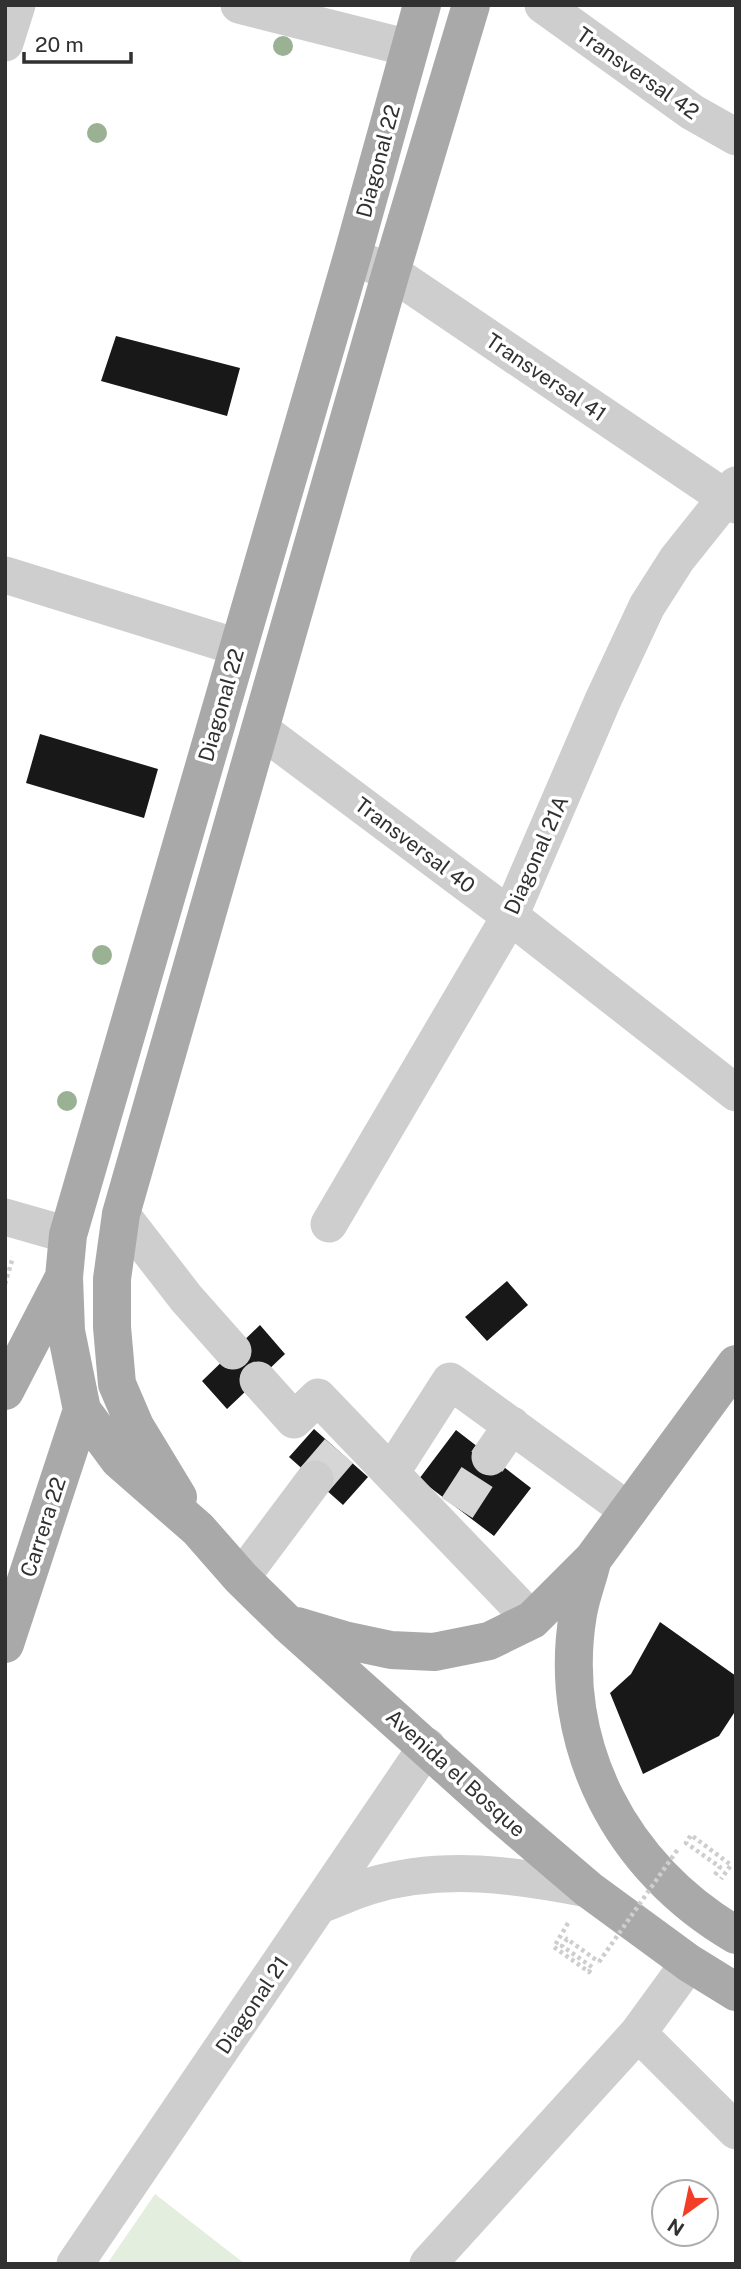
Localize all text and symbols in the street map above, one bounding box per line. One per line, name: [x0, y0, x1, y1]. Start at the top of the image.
scale bar: [24, 21, 131, 65]
street label: Transversal 42: [572, 22, 704, 124]
text: 20 m: [35, 32, 84, 57]
street label: Diagonal 22: [351, 102, 405, 220]
street label: Transversal 41: [481, 328, 611, 426]
street label: Diagonal 22: [193, 646, 249, 764]
street label: Transversal 40: [350, 792, 480, 898]
street label: Diagonal 21A: [499, 792, 573, 918]
street label: Carrera 22: [15, 1474, 71, 1580]
street label: Avenida el Bosque: [381, 1704, 531, 1842]
street label: Diagonal 21: [210, 1951, 294, 2059]
north arrow: [650, 2178, 720, 2248]
text: N: [664, 2214, 688, 2241]

